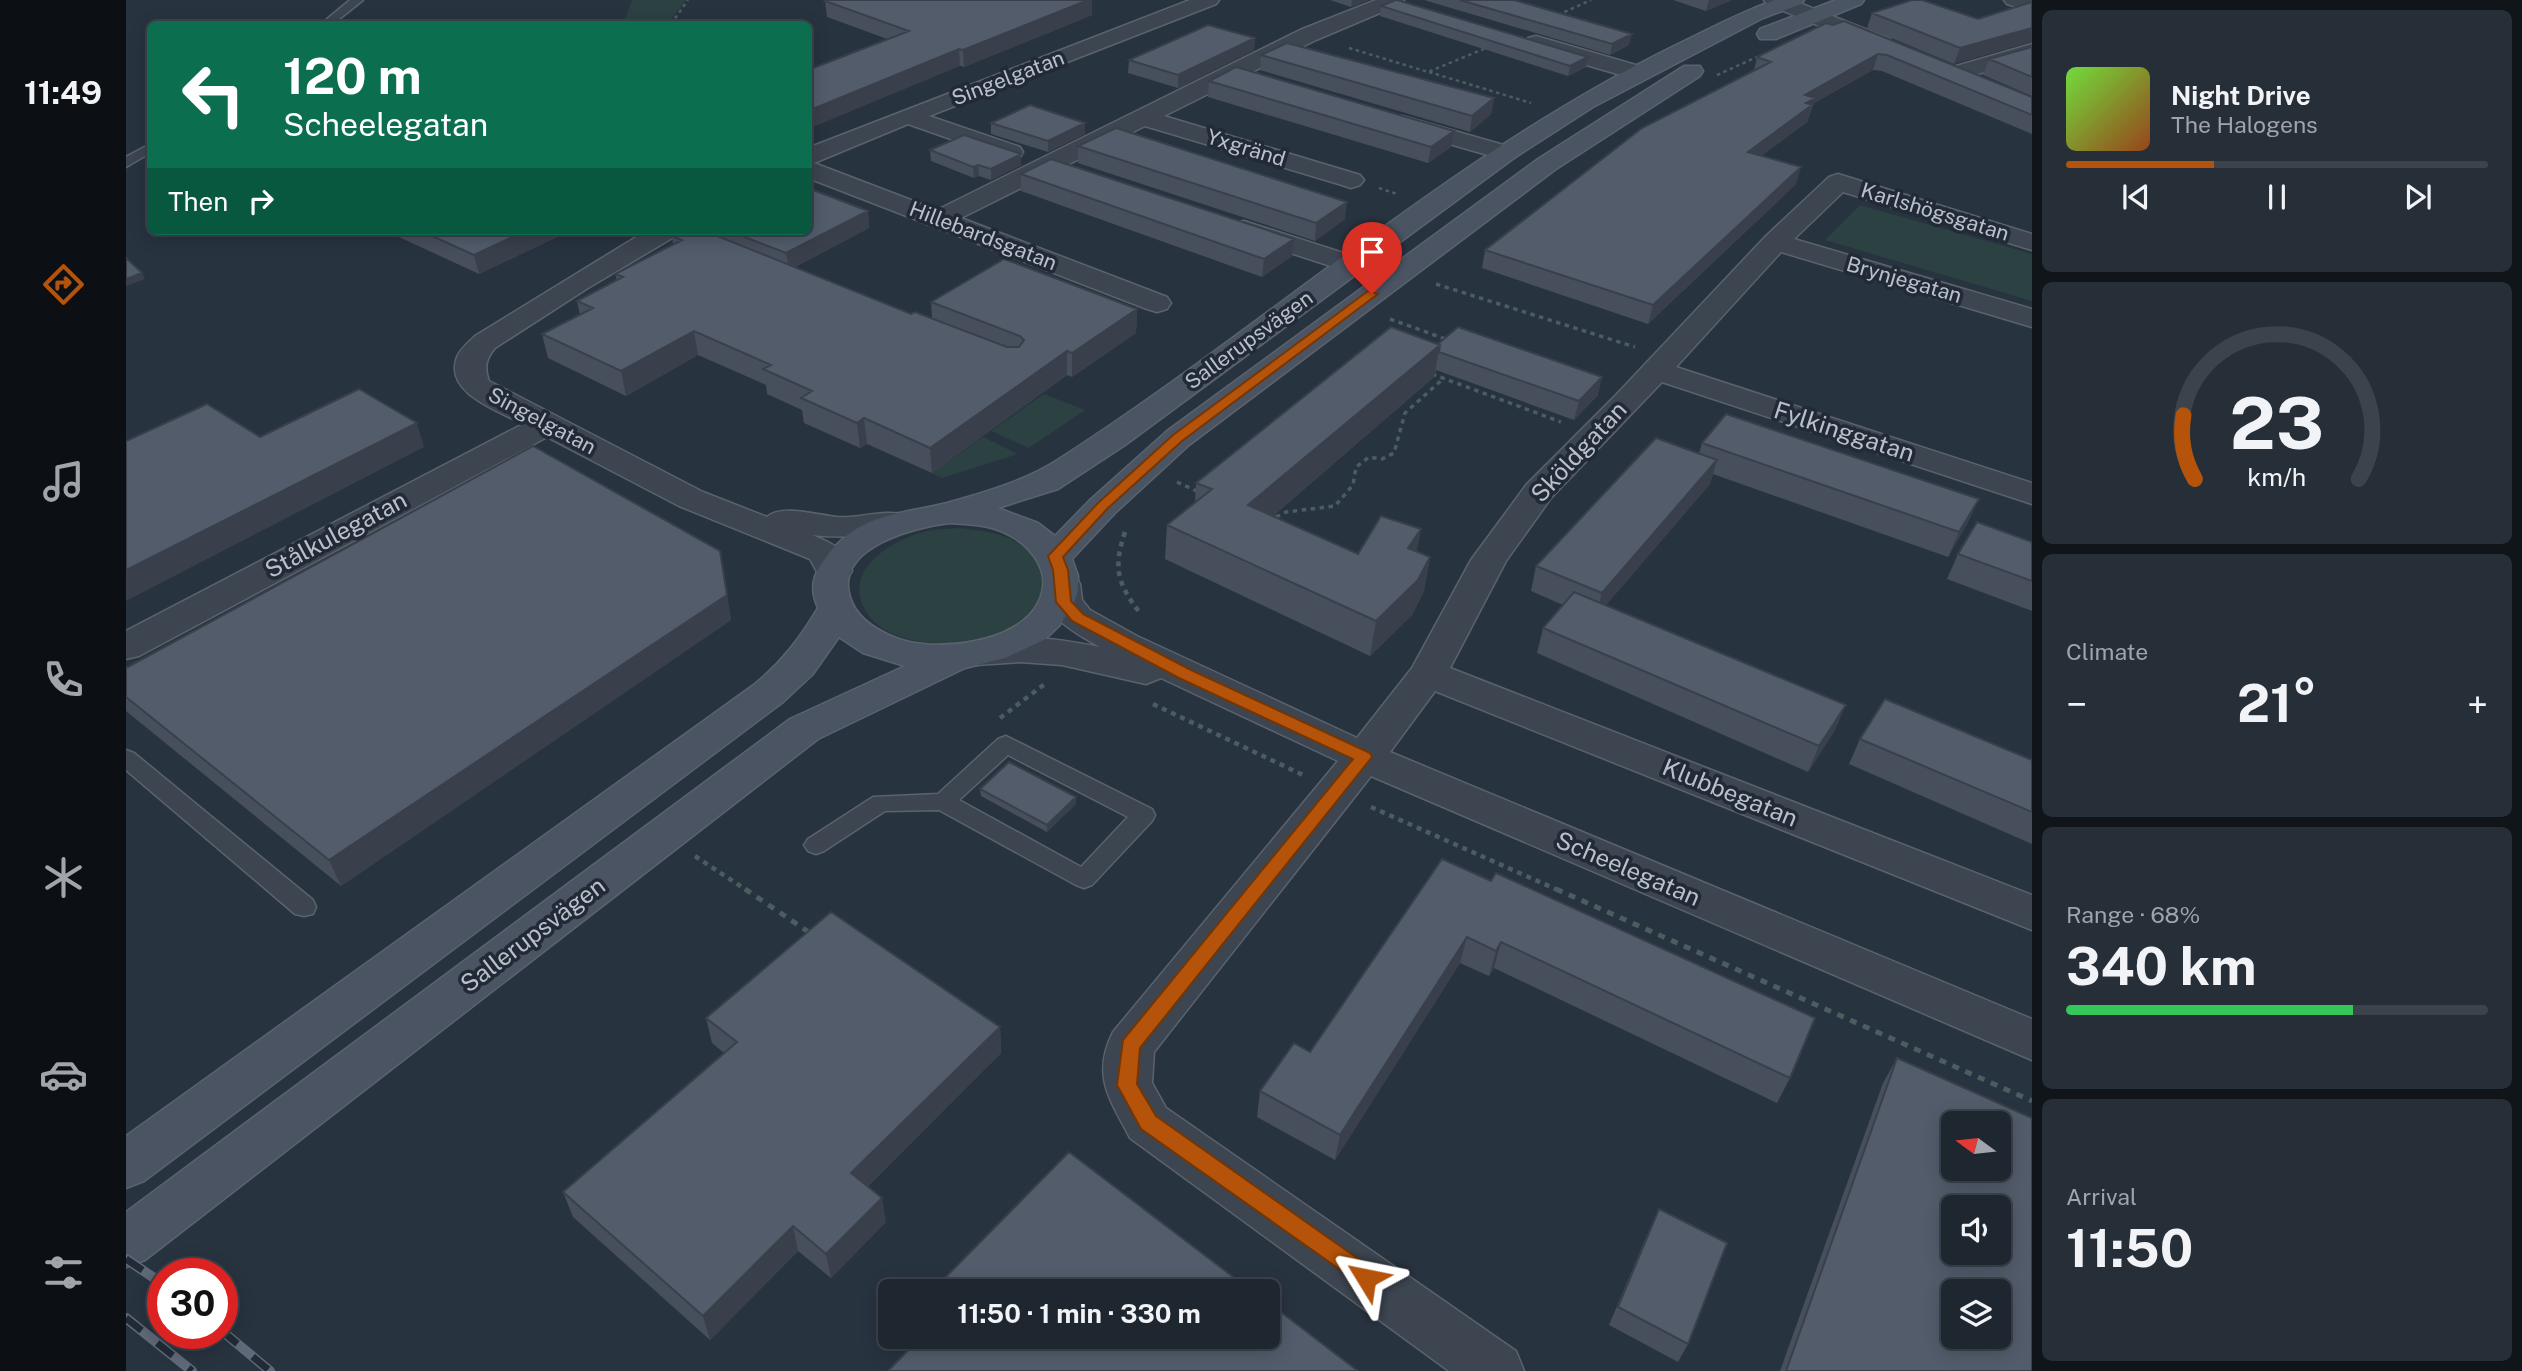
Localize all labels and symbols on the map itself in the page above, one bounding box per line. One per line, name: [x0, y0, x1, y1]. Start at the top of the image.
street label: Singelgatan: [948, 45, 1068, 110]
street label: Yxgränd: [1204, 124, 1289, 171]
street label: Karlshögsgatan: [1858, 177, 2012, 246]
street label: Hillebardsgatan: [906, 196, 1061, 275]
pin: [1342, 222, 1402, 294]
street label: Brynjegatan: [1843, 251, 1965, 308]
street label: Sallerupsvägen: [1180, 285, 1317, 394]
street label: Singelgatan: [484, 382, 600, 459]
street label: Sköldgatan: [1525, 395, 1632, 507]
street label: Fylkinggatan: [1771, 395, 1918, 467]
street label: Stålkulegatan: [260, 485, 411, 583]
street label: Klubbegatan: [1659, 752, 1802, 832]
street label: Scheelegatan: [1552, 825, 1705, 911]
street label: Sallerupsvägen: [455, 871, 610, 998]
north arrow: [1941, 1111, 2011, 1181]
position arrow: [1329, 1241, 1403, 1315]
speed limit sign: 30: [147, 1258, 238, 1349]

